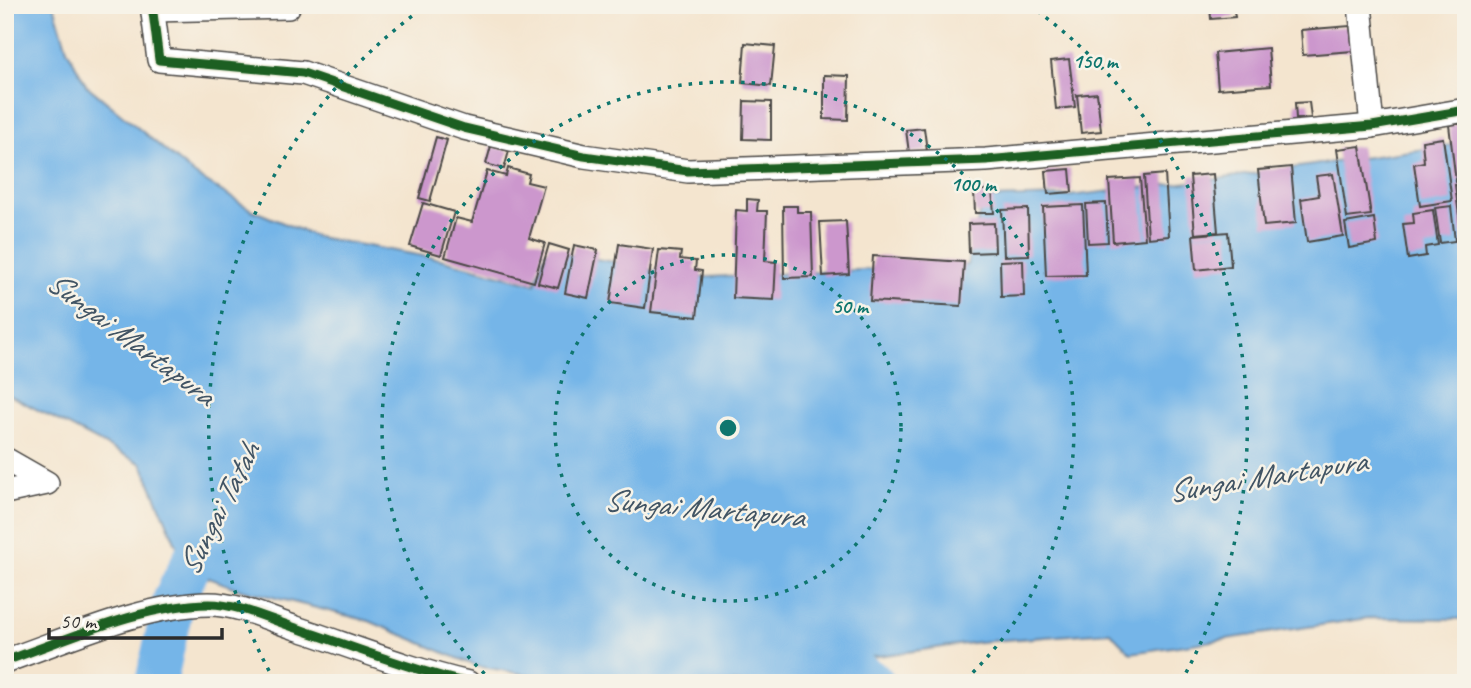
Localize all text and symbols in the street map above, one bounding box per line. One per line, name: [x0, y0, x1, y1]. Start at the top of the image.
text: 150 m: [1072, 48, 1120, 74]
text: 100 m: [950, 171, 998, 197]
water label: Sungai Martapura: [39, 261, 226, 417]
text: 50 m: [832, 293, 870, 319]
centre of rings: [716, 416, 740, 440]
water label: Sungai Tatah: [168, 434, 271, 582]
water label: Sungai Martapura: [1165, 440, 1372, 512]
water label: Sungai Martapura: [602, 479, 809, 537]
scale bar: [49, 597, 222, 641]
text: 50 m: [60, 608, 98, 634]

